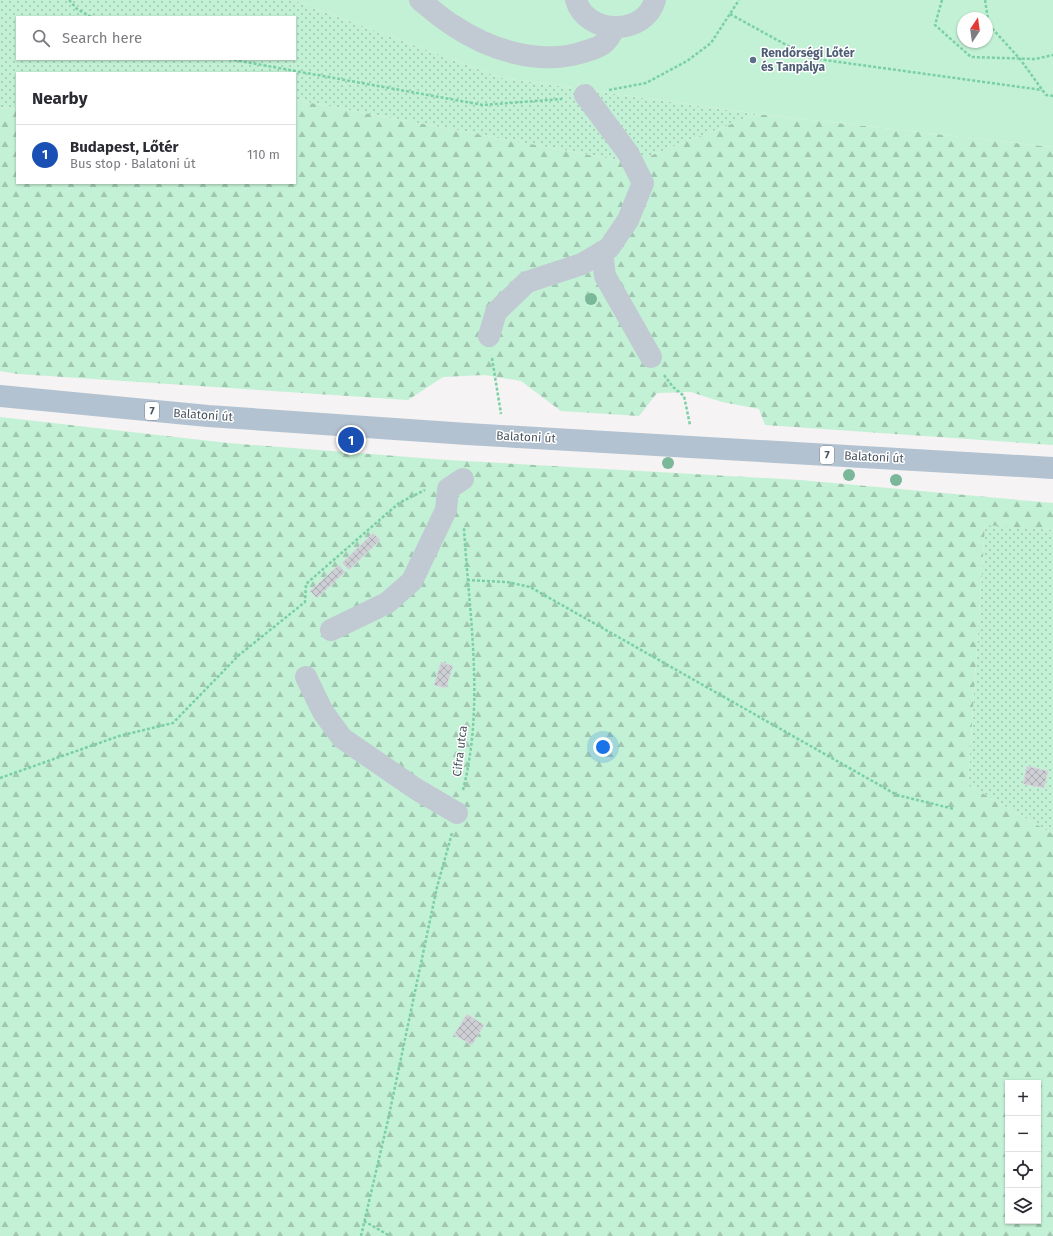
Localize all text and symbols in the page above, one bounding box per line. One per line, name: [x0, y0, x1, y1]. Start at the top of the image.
north arrow: [957, 12, 993, 48]
search box: [16, 16, 296, 60]
icon: search: [30, 27, 52, 49]
text: Search here: [62, 29, 142, 47]
place label: Rendőrségi Lőtér és Tanpálya: [761, 46, 855, 74]
marker: Rendőrségi Lőtér és Tanpálya: [748, 55, 758, 65]
text: Nearby: [32, 88, 87, 109]
text: Budapest, Lőtér: [70, 138, 179, 156]
text: 1: [42, 147, 48, 162]
text: 110 m: [247, 147, 280, 162]
text: Bus stop · Balatoni út: [70, 156, 196, 171]
road number: 7: [145, 402, 159, 420]
street label: Balatoni út: [173, 406, 234, 424]
pin: 1: [338, 425, 364, 455]
street label: Balatoni út: [496, 428, 557, 446]
road number: 7: [820, 446, 834, 464]
street label: Balatoni út: [844, 448, 905, 466]
street label: Cifra utca: [450, 725, 470, 777]
your location: [593, 737, 613, 757]
map controls: [1005, 1080, 1041, 1224]
button: +: [1005, 1080, 1041, 1116]
button: −: [1005, 1116, 1041, 1152]
button: locate: [1005, 1152, 1041, 1188]
button: layers: [1005, 1188, 1041, 1224]

